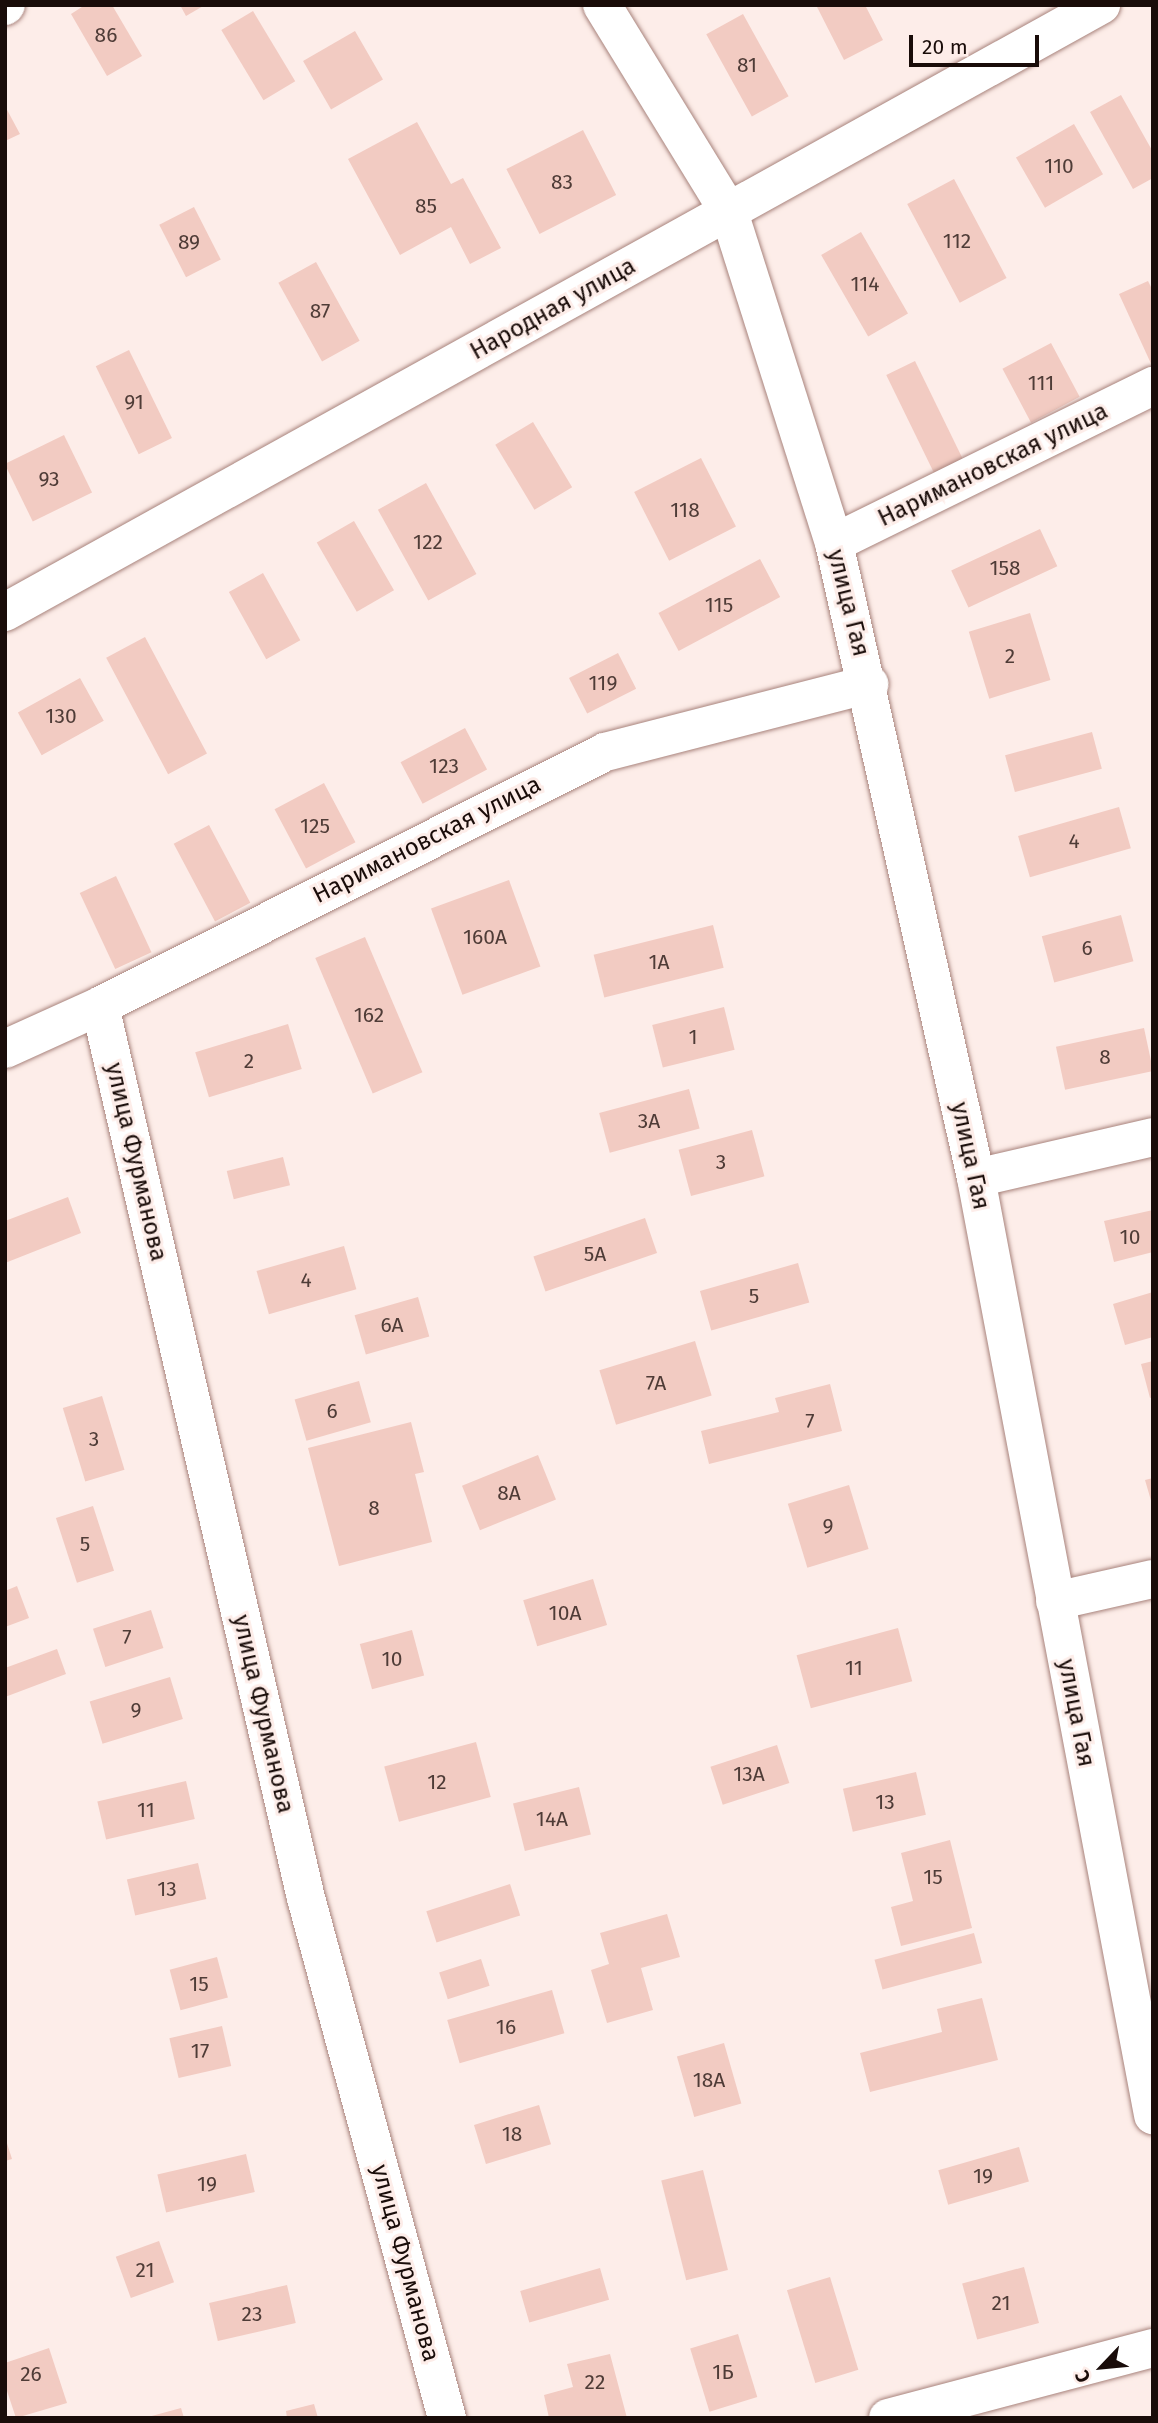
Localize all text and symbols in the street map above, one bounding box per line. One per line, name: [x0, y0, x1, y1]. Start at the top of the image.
scale bar: [913, 21, 1042, 65]
house number: 86: [95, 22, 117, 48]
text: 20 m: [922, 34, 968, 60]
house number: 81: [737, 52, 757, 78]
house number: 110: [1044, 153, 1074, 179]
house number: 83: [551, 169, 573, 195]
house number: 85: [415, 193, 437, 219]
house number: 112: [943, 228, 971, 254]
house number: 89: [178, 229, 200, 255]
street label: Народная улица: [465, 252, 641, 366]
house number: 114: [850, 271, 880, 297]
house number: 87: [310, 298, 330, 324]
house number: 111: [1028, 370, 1054, 396]
house number: 91: [124, 389, 144, 415]
street label: Наримановская улица: [873, 397, 1113, 533]
house number: 93: [38, 466, 60, 492]
house number: 118: [670, 497, 700, 523]
house number: 122: [413, 529, 443, 555]
street label: улица Гая: [821, 546, 875, 660]
house number: 158: [989, 555, 1021, 581]
house number: 115: [705, 592, 733, 618]
house number: 2: [1005, 643, 1015, 669]
house number: 119: [589, 670, 617, 696]
house number: 130: [45, 703, 77, 729]
house number: 123: [429, 753, 459, 779]
street label: Наримановская улица: [308, 770, 546, 910]
house number: 125: [300, 813, 330, 839]
house number: 4: [1068, 828, 1080, 854]
house number: 160А: [463, 924, 507, 950]
house number: 6: [1081, 935, 1093, 961]
house number: 1А: [648, 949, 670, 975]
house number: 162: [354, 1002, 384, 1028]
house number: 1: [688, 1024, 698, 1050]
house number: 8: [1099, 1044, 1111, 1070]
house number: 2: [244, 1048, 254, 1074]
street label: улица Фурманова: [99, 1060, 173, 1264]
street label: улица Гая: [945, 1100, 995, 1212]
house number: 3А: [638, 1108, 660, 1134]
house number: 3: [716, 1149, 726, 1175]
house number: 10: [1120, 1224, 1140, 1250]
house number: 5А: [584, 1241, 606, 1267]
house number: 4: [300, 1267, 312, 1293]
house number: 5: [749, 1283, 759, 1309]
house number: 6А: [380, 1312, 404, 1338]
house number: 7А: [646, 1370, 666, 1396]
house number: 6: [326, 1398, 338, 1424]
house number: 7: [805, 1408, 815, 1434]
house number: 3: [89, 1426, 99, 1452]
house number: 8А: [497, 1480, 521, 1506]
house number: 8: [368, 1495, 380, 1521]
house number: 9: [822, 1513, 834, 1539]
house number: 5: [80, 1531, 90, 1557]
house number: 10А: [549, 1600, 581, 1626]
street label: улица Фурманова: [226, 1612, 300, 1816]
house number: 7: [122, 1624, 132, 1650]
house number: 10: [382, 1646, 402, 1672]
house number: 11: [845, 1655, 863, 1681]
street label: улица Гая: [1051, 1657, 1101, 1769]
house number: 9: [130, 1697, 142, 1723]
house number: 13А: [733, 1761, 765, 1787]
house number: 12: [427, 1769, 447, 1795]
house number: 13: [875, 1789, 895, 1815]
house number: 11: [137, 1797, 155, 1823]
house number: 14А: [536, 1806, 568, 1832]
house number: 15: [923, 1864, 943, 1890]
house number: 13: [157, 1876, 177, 1902]
house number: 15: [189, 1971, 209, 1997]
house number: 16: [496, 2014, 516, 2040]
house number: 17: [191, 2038, 209, 2064]
house number: 18А: [693, 2067, 725, 2093]
house number: 18: [502, 2121, 522, 2147]
street label: улица Фурманова: [365, 2161, 445, 2365]
house number: 19: [973, 2163, 993, 2189]
house number: 19: [197, 2171, 217, 2197]
house number: 21: [136, 2257, 154, 2283]
house number: 21: [992, 2290, 1010, 2316]
house number: 23: [242, 2301, 262, 2327]
north arrow: [1067, 2332, 1137, 2402]
house number: 1Б: [712, 2359, 734, 2385]
house number: 26: [20, 2361, 42, 2387]
text: С: [1070, 2366, 1095, 2386]
house number: 22: [585, 2369, 605, 2395]

